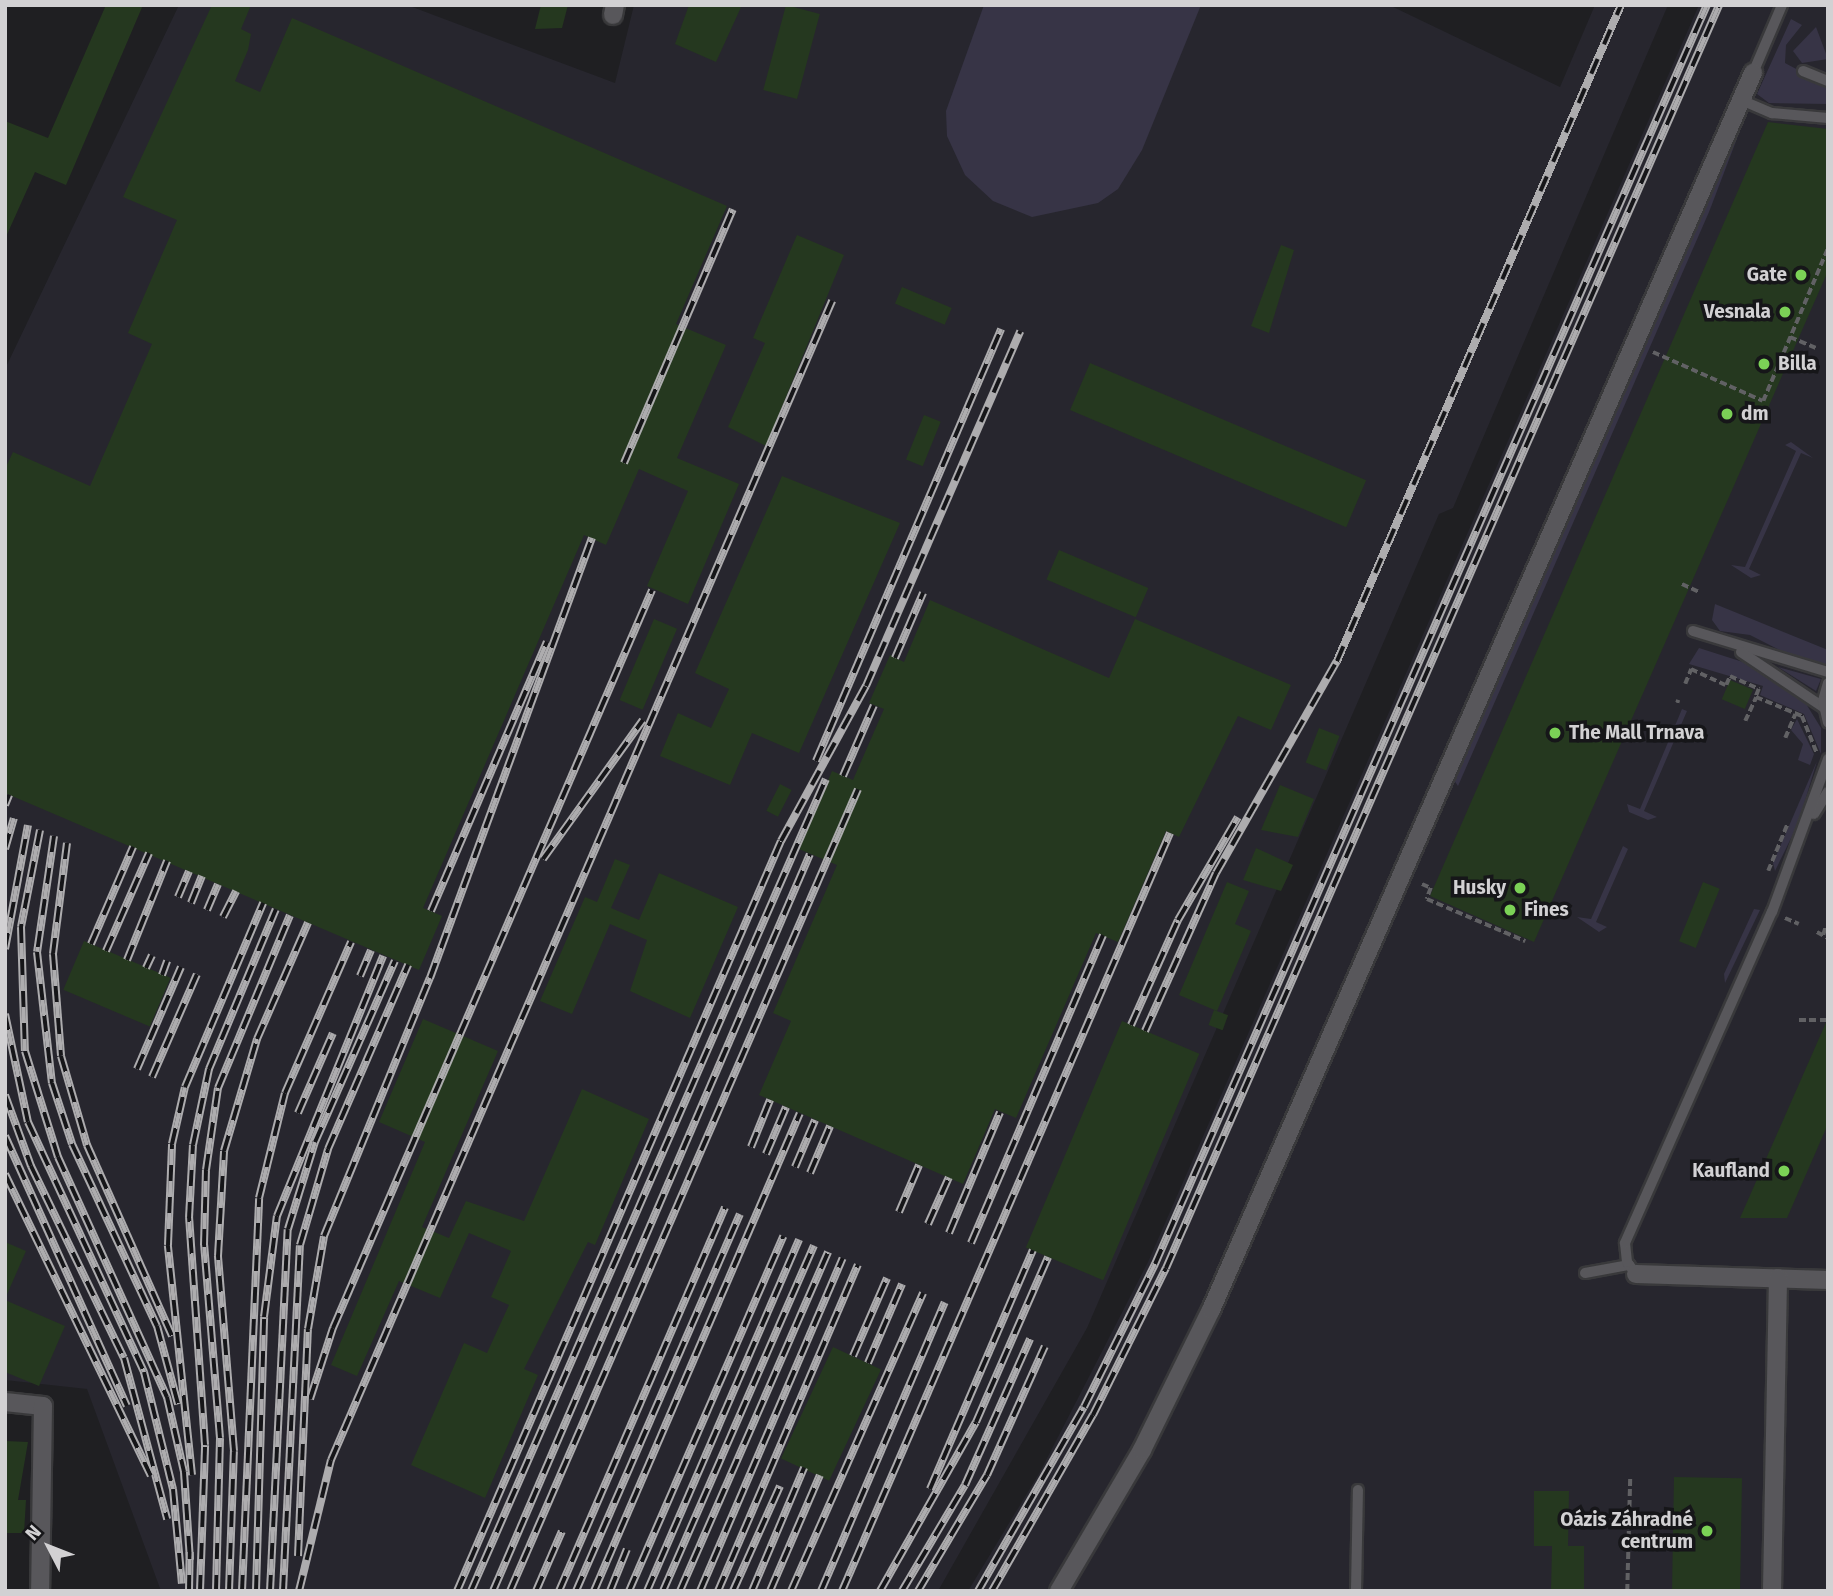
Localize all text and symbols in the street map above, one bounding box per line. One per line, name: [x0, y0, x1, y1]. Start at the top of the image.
place label: Gate: [1747, 264, 1787, 286]
marker: Gate: [1793, 267, 1809, 283]
place label: Vesnala: [1704, 301, 1771, 323]
marker: Vesnala: [1777, 304, 1793, 320]
place label: Billa: [1778, 353, 1817, 375]
marker: Billa: [1756, 356, 1772, 372]
place label: dm: [1741, 403, 1768, 425]
marker: dm: [1719, 406, 1735, 422]
place label: The Mall Trnava: [1569, 722, 1704, 744]
marker: The Mall Trnava: [1547, 725, 1563, 741]
place label: Husky: [1453, 877, 1506, 899]
marker: Husky: [1512, 880, 1528, 896]
place label: Fines: [1524, 899, 1569, 921]
marker: Fines: [1502, 902, 1518, 918]
place label: Kaufland: [1692, 1160, 1770, 1182]
marker: Kaufland: [1776, 1163, 1792, 1179]
place label: Oázis Záhradné centrum: [1560, 1509, 1693, 1553]
north arrow: [14, 1512, 84, 1582]
text: N: [20, 1520, 46, 1545]
marker: Oázis Záhradné centrum: [1699, 1523, 1715, 1539]

